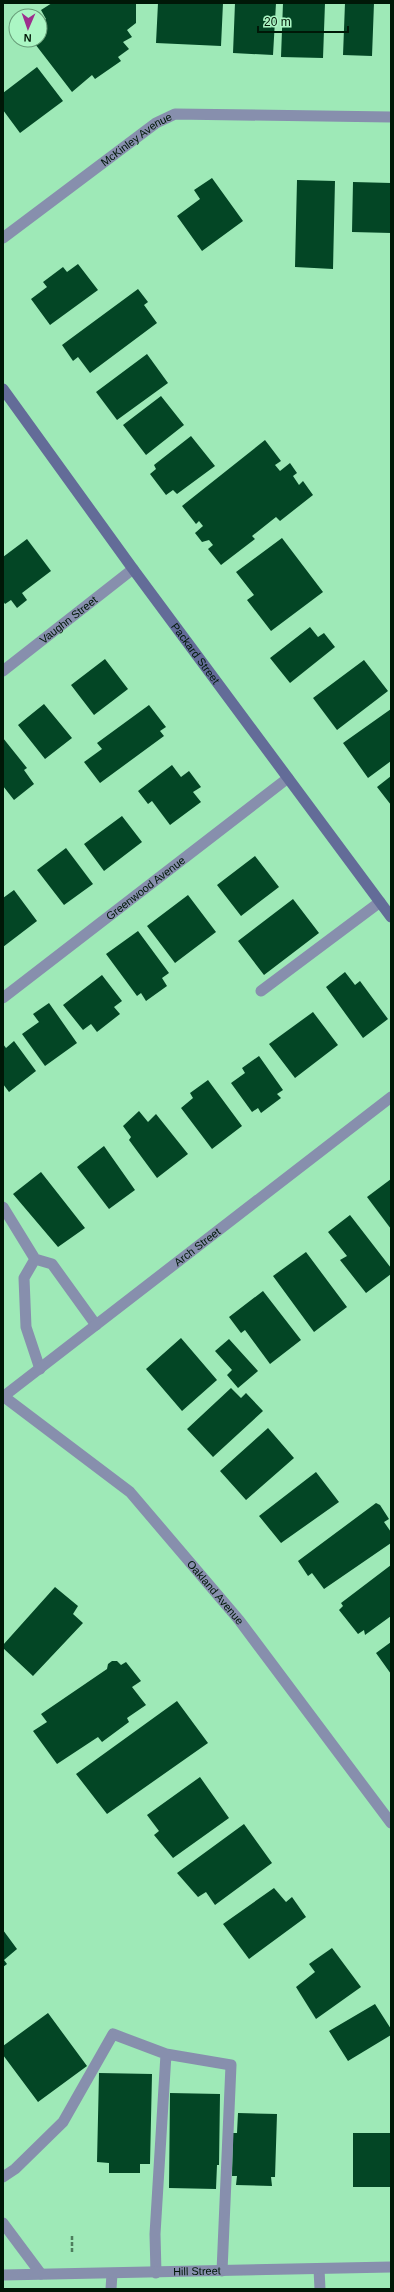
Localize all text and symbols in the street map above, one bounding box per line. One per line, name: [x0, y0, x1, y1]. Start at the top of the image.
north arrow: [8, 8, 48, 48]
scale bar: [258, 8, 348, 34]
text: 20 m: [264, 15, 291, 29]
text: N: [23, 32, 32, 44]
street label: McKinley Avenue: [98, 110, 174, 168]
street label: Vaughn Street: [37, 594, 99, 646]
street label: Packard Street: [169, 620, 222, 686]
street label: Greenwood Avenue: [104, 854, 187, 922]
street label: Arch Street: [172, 1225, 223, 1268]
street label: Oakland Avenue: [185, 1558, 246, 1627]
street label: Hill Street: [173, 2265, 221, 2277]

